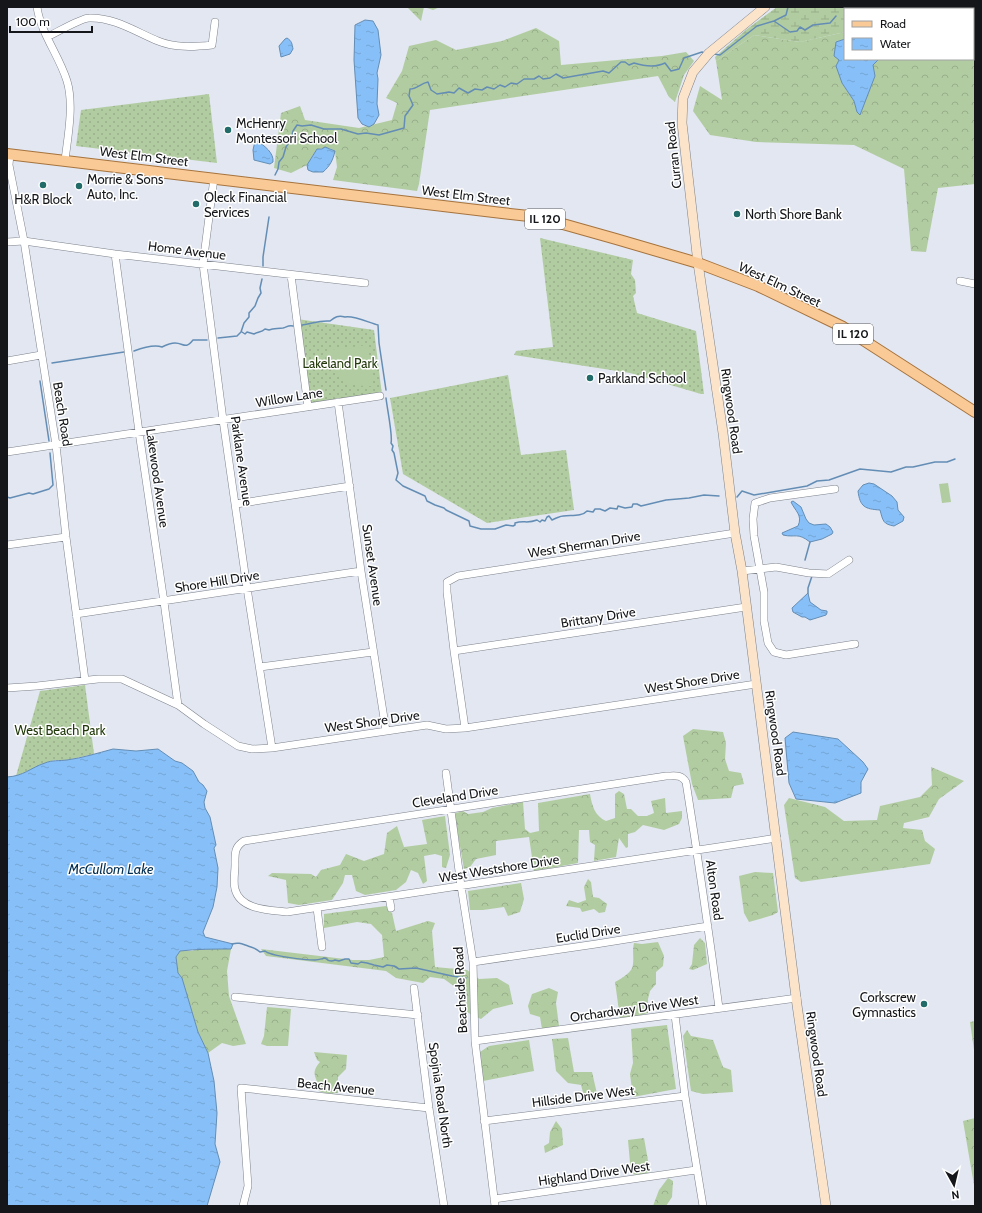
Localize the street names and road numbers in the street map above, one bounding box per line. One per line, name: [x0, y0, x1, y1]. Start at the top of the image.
street label: Curran Road: [662, 121, 684, 189]
street label: West Elm Street: [99, 143, 190, 169]
street label: West Elm Street: [421, 182, 512, 208]
road number: IL 120: [525, 209, 565, 229]
street label: Home Avenue: [147, 237, 227, 263]
street label: West Elm Street: [736, 258, 824, 310]
road number: IL 120: [833, 324, 873, 344]
street label: Ringwood Road: [718, 367, 746, 455]
street label: Beach Road: [50, 381, 76, 447]
street label: Willow Lane: [255, 384, 324, 410]
street label: Parklane Avenue: [228, 415, 256, 507]
street label: Lakewood Avenue: [143, 427, 173, 529]
street label: Sunset Avenue: [359, 523, 387, 607]
street label: West Sherman Drive: [527, 527, 642, 561]
street label: Shore Hill Drive: [174, 566, 261, 596]
street label: Brittany Drive: [560, 603, 637, 631]
street label: West Shore Drive: [644, 666, 741, 696]
street label: Ringwood Road: [762, 689, 790, 777]
street label: West Shore Drive: [324, 706, 421, 736]
street label: Cleveland Drive: [411, 781, 499, 811]
street label: West Westshore Drive: [438, 851, 561, 885]
street label: Alton Road: [703, 859, 727, 921]
street label: Euclid Drive: [555, 920, 622, 946]
street label: Beachside Road: [450, 946, 470, 1034]
street label: Orchardway Drive West: [569, 991, 700, 1025]
street label: Ringwood Road: [803, 1010, 831, 1098]
street label: Spojnia Road North: [425, 1041, 456, 1149]
street label: Beach Avenue: [296, 1074, 376, 1098]
street label: Hillside Drive West: [531, 1082, 636, 1110]
street label: Highland Drive West: [537, 1157, 651, 1189]

